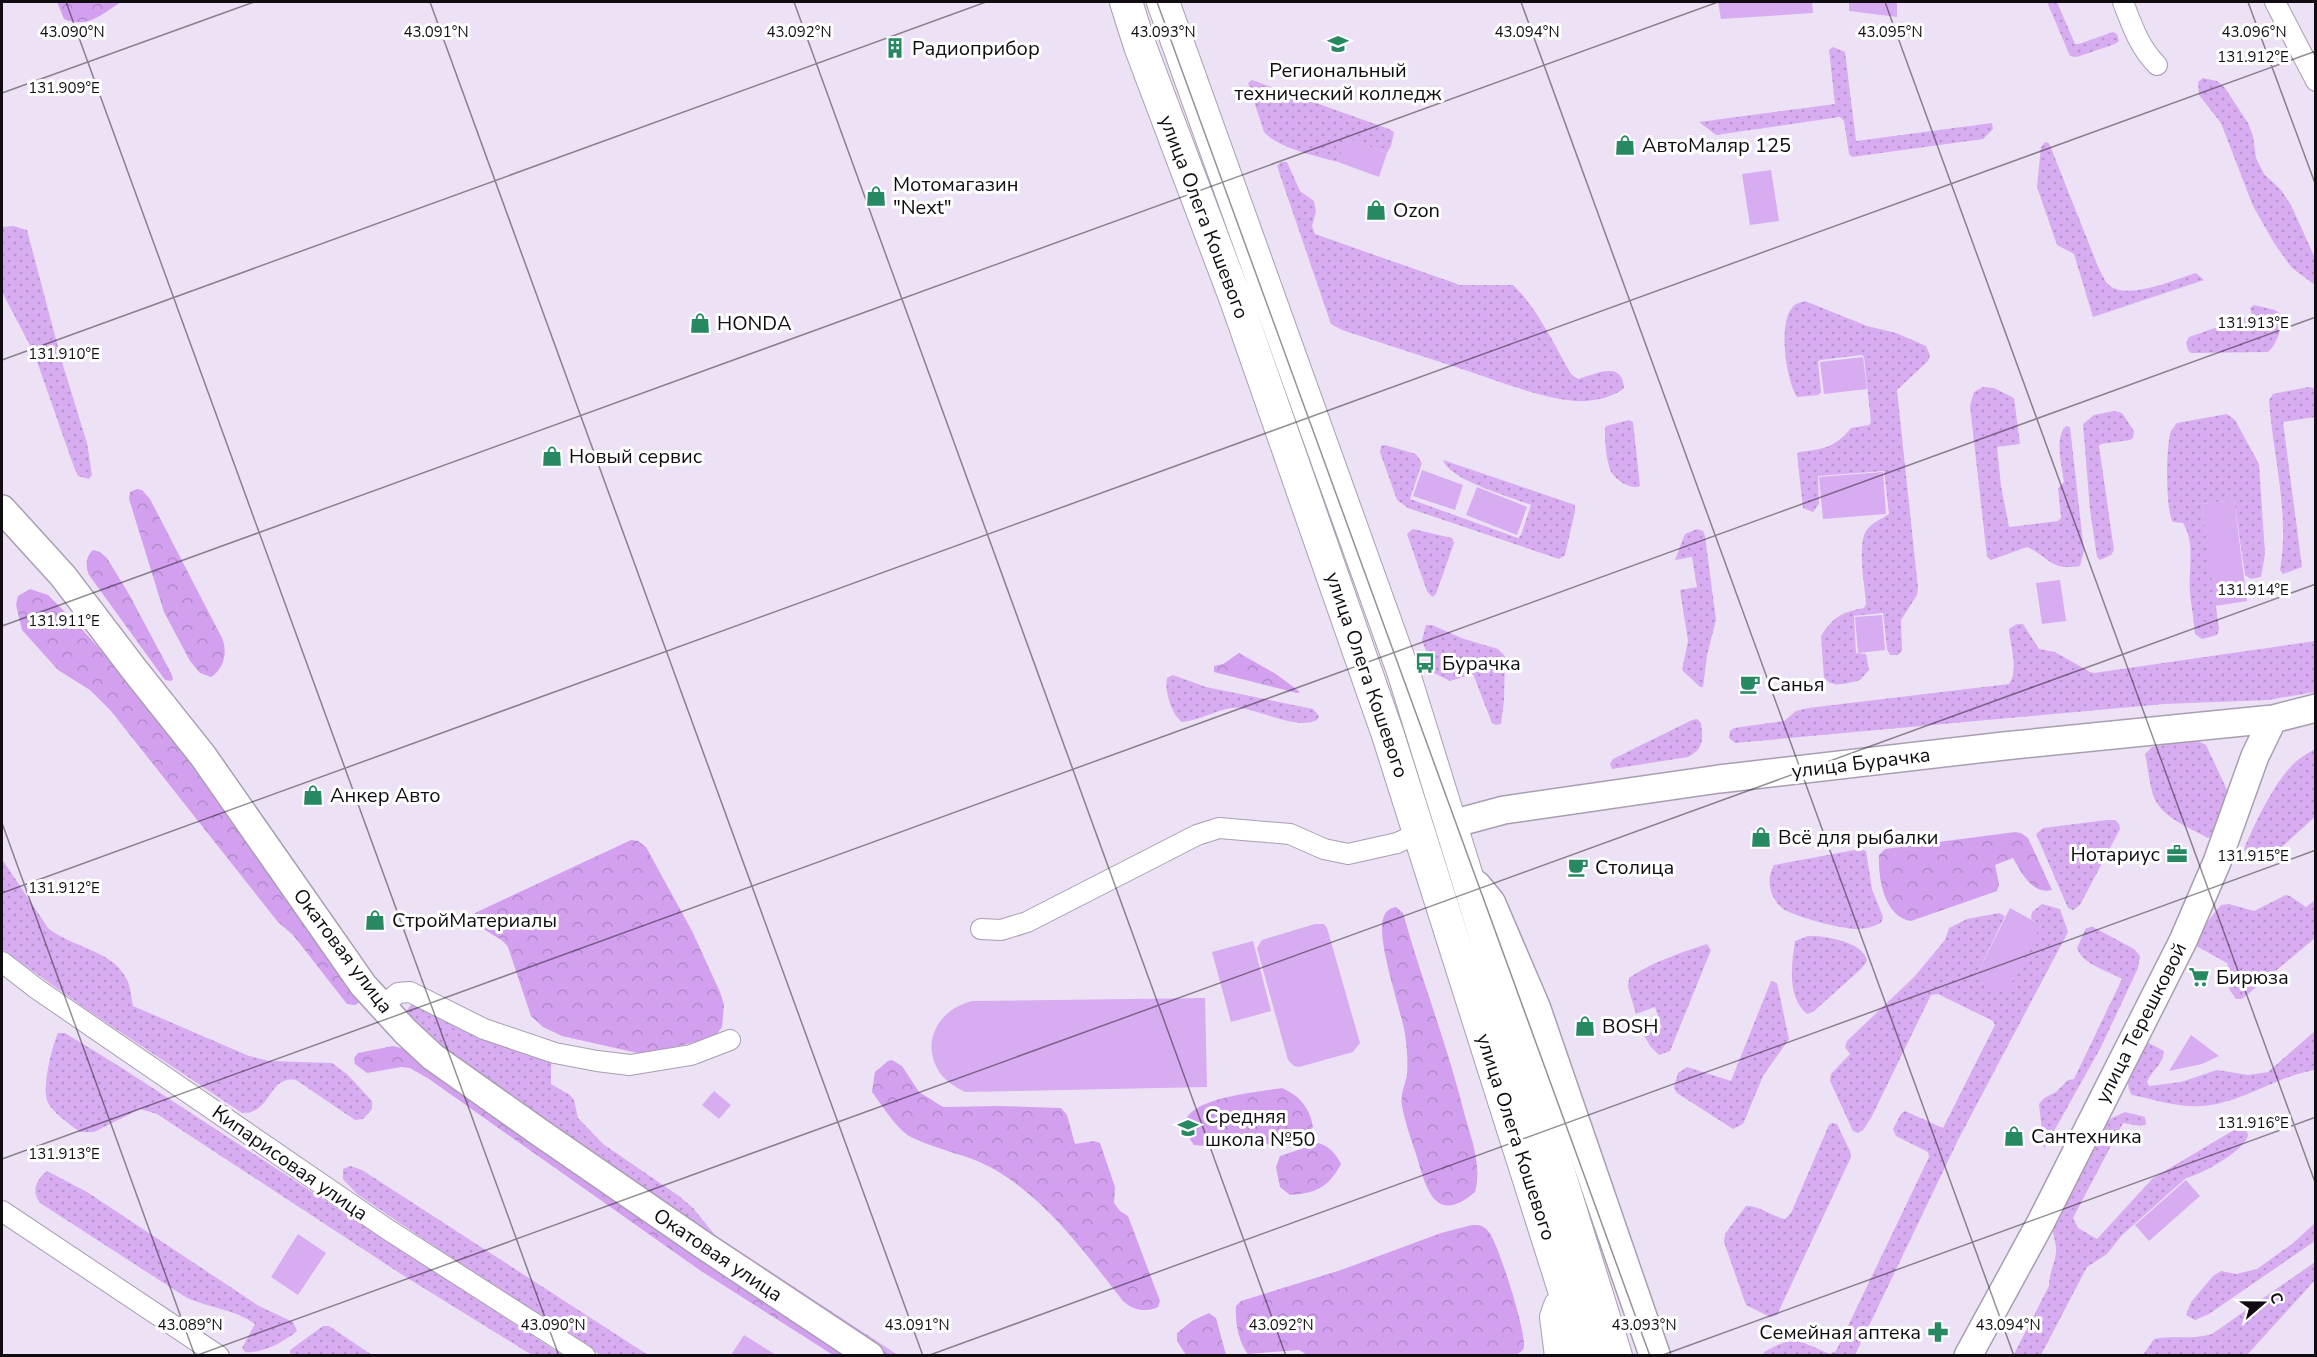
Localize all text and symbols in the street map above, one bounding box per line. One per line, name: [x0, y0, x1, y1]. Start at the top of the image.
text: 43.090°N: [39, 22, 105, 42]
text: 43.091°N: [403, 22, 469, 42]
text: 43.092°N: [766, 22, 832, 42]
text: 43.093°N: [1130, 22, 1196, 42]
text: 43.094°N: [1494, 22, 1560, 42]
text: 43.095°N: [1857, 22, 1923, 42]
text: 43.096°N: [2221, 22, 2287, 42]
school or university icon: Региональный технический колледж: [1326, 32, 1350, 56]
place label: Радиоприбор: [912, 35, 1040, 62]
building icon: Радиоприбор: [883, 36, 907, 60]
text: 131.912°E: [2217, 47, 2289, 67]
place label: Региональный технический колледж: [1235, 57, 1442, 107]
text: 131.909°E: [28, 78, 100, 98]
street label: улица Олега Кошевого: [1153, 111, 1255, 323]
place label: АвтоМаляр 125: [1642, 132, 1791, 159]
shop icon: АвтоМаляр 125: [1613, 133, 1637, 157]
place label: Мотомагазин "Next": [893, 171, 1018, 221]
shop icon: Мотомагазин "Next": [864, 184, 888, 208]
place label: Ozon: [1393, 197, 1440, 224]
shop icon: Ozon: [1364, 198, 1388, 222]
place label: HONDA: [717, 310, 792, 337]
shop icon: HONDA: [688, 311, 712, 335]
text: 131.913°E: [2217, 313, 2289, 333]
text: 131.910°E: [28, 344, 100, 364]
place label: Новый сервис: [569, 443, 702, 470]
shop icon: Новый сервис: [540, 444, 564, 468]
street label: улица Олега Кошевого: [1319, 568, 1415, 782]
text: 131.914°E: [2217, 580, 2289, 600]
text: 131.911°E: [28, 611, 100, 631]
place label: Бурачка: [1442, 650, 1521, 677]
bus stop icon: Бурачка: [1413, 651, 1437, 675]
place label: Санья: [1767, 671, 1825, 698]
cafe icon: Санья: [1738, 672, 1762, 696]
street label: улица Бурачка: [1790, 741, 1932, 785]
place label: Анкер Авто: [330, 782, 441, 809]
shop icon: Анкер Авто: [301, 783, 325, 807]
place label: Всё для рыбалки: [1778, 824, 1938, 851]
shop icon: Всё для рыбалки: [1749, 825, 1773, 849]
place label: Нотариус: [2070, 841, 2160, 868]
office icon: Нотариус: [2165, 842, 2189, 866]
text: 131.915°E: [2217, 846, 2289, 866]
place label: Столица: [1595, 854, 1674, 881]
cafe icon: Столица: [1566, 855, 1590, 879]
text: 131.912°E: [28, 878, 100, 898]
street label: Окатовая улица: [287, 883, 399, 1019]
place label: СтройМатериалы: [392, 907, 557, 934]
shop icon: СтройМатериалы: [363, 908, 387, 932]
street label: улица Терешковой: [2089, 938, 2193, 1108]
place label: Бирюза: [2216, 964, 2289, 991]
supermarket icon: Бирюза: [2187, 965, 2211, 989]
place label: BOSH: [1602, 1013, 1658, 1040]
shop icon: BOSH: [1573, 1014, 1597, 1038]
street label: улица Олега Кошевого: [1470, 1030, 1562, 1244]
street label: Кипарисовая улица: [207, 1099, 373, 1227]
place label: Средняя школа №50: [1205, 1103, 1316, 1153]
text: 131.916°E: [2217, 1113, 2289, 1133]
school or university icon: Средняя школа №50: [1176, 1116, 1200, 1140]
place label: Сантехника: [2031, 1123, 2142, 1150]
shop icon: Сантехника: [2002, 1124, 2026, 1148]
text: 131.913°E: [28, 1144, 100, 1164]
street label: Окатовая улица: [648, 1202, 788, 1308]
north arrow: [2233, 1273, 2293, 1333]
text: С: [2264, 1289, 2288, 1307]
text: 43.089°N: [157, 1315, 223, 1335]
text: 43.090°N: [520, 1315, 586, 1335]
text: 43.091°N: [884, 1315, 950, 1335]
text: 43.092°N: [1248, 1315, 1314, 1335]
text: 43.093°N: [1611, 1315, 1677, 1335]
text: 43.094°N: [1975, 1315, 2041, 1335]
place label: Семейная аптека: [1759, 1319, 1921, 1346]
pharmacy icon: Семейная аптека: [1926, 1320, 1950, 1344]

